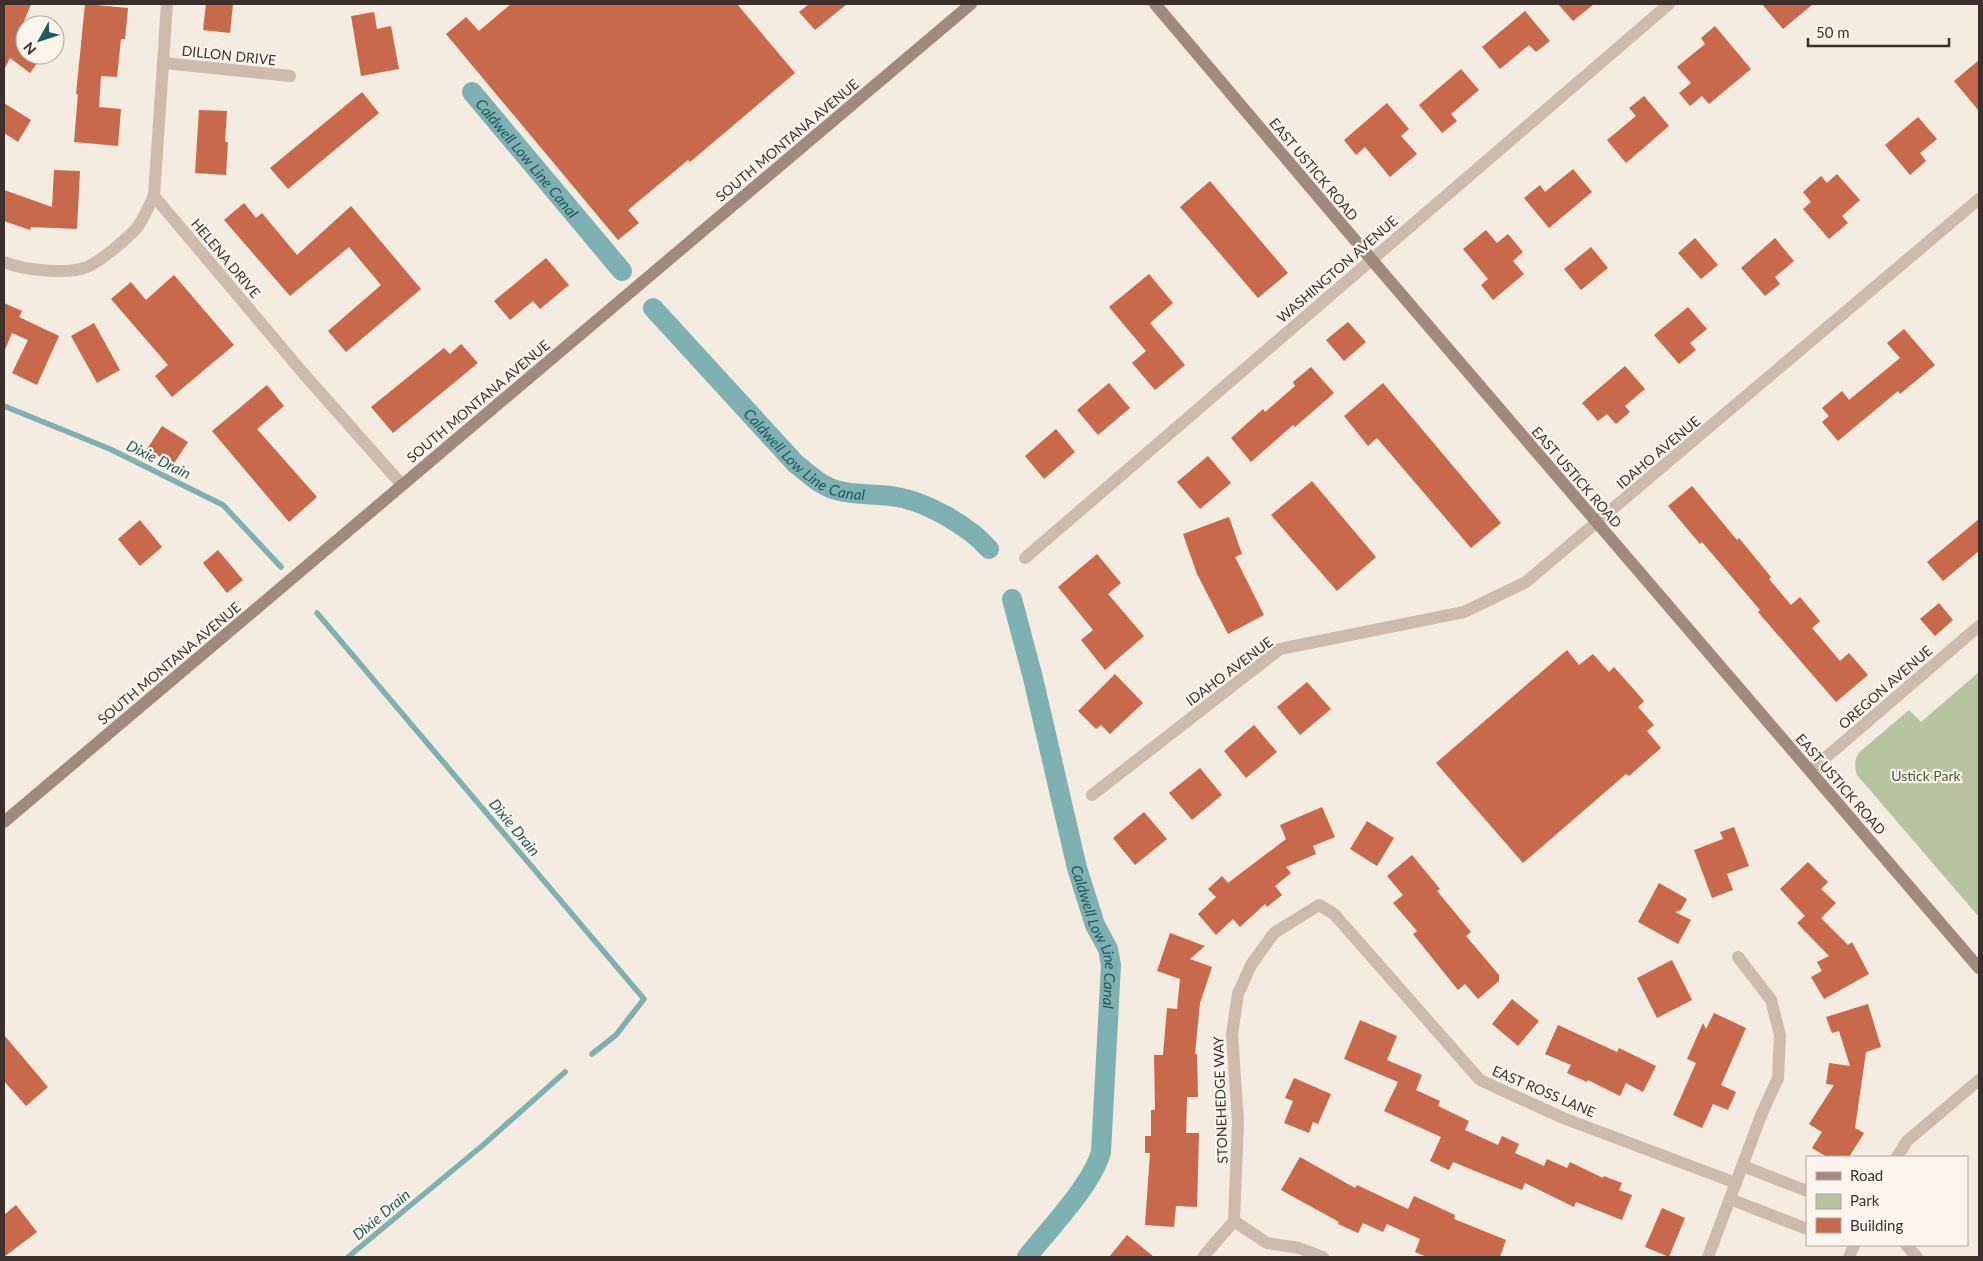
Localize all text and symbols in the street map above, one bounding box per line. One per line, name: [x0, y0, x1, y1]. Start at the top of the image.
north arrow: [15, 15, 65, 65]
scale bar: [1808, 15, 1949, 47]
text: 50 m: [1816, 23, 1850, 41]
text: N: [20, 39, 40, 58]
street label: DILLON DRIVE: [181, 42, 277, 68]
street label: SOUTH MONTANA AVENUE: [712, 75, 862, 205]
water label: Caldwell Low Line Canal: [472, 95, 583, 222]
street label: EAST USTICK ROAD: [1266, 114, 1362, 224]
street label: WASHINGTON AVENUE: [1273, 212, 1401, 326]
street label: HELENA DRIVE: [188, 215, 264, 301]
street label: SOUTH MONTANA AVENUE: [403, 336, 553, 466]
water label: Caldwell Low Line Canal: [740, 404, 866, 503]
street label: IDAHO AVENUE: [1613, 412, 1703, 492]
street label: EAST USTICK ROAD: [1528, 423, 1626, 531]
water label: Dixie Drain: [124, 436, 194, 482]
street label: SOUTH MONTANA AVENUE: [94, 598, 244, 728]
street label: IDAHO AVENUE: [1182, 633, 1276, 709]
street label: OREGON AVENUE: [1835, 642, 1935, 732]
street label: EAST USTICK ROAD: [1792, 730, 1890, 838]
park label: Ustick Park: [1891, 767, 1962, 784]
water label: Dixie Drain: [486, 795, 544, 859]
water label: Caldwell Low Line Canal: [1068, 863, 1120, 1010]
street label: STONEHEDGE WAY: [1209, 1036, 1231, 1164]
street label: EAST ROSS LANE: [1490, 1062, 1598, 1120]
legend: [1806, 1156, 1968, 1246]
text: Road: [1850, 1166, 1883, 1184]
water label: Dixie Drain: [349, 1185, 413, 1243]
text: Park: [1850, 1191, 1880, 1209]
text: Building: [1850, 1216, 1903, 1234]

